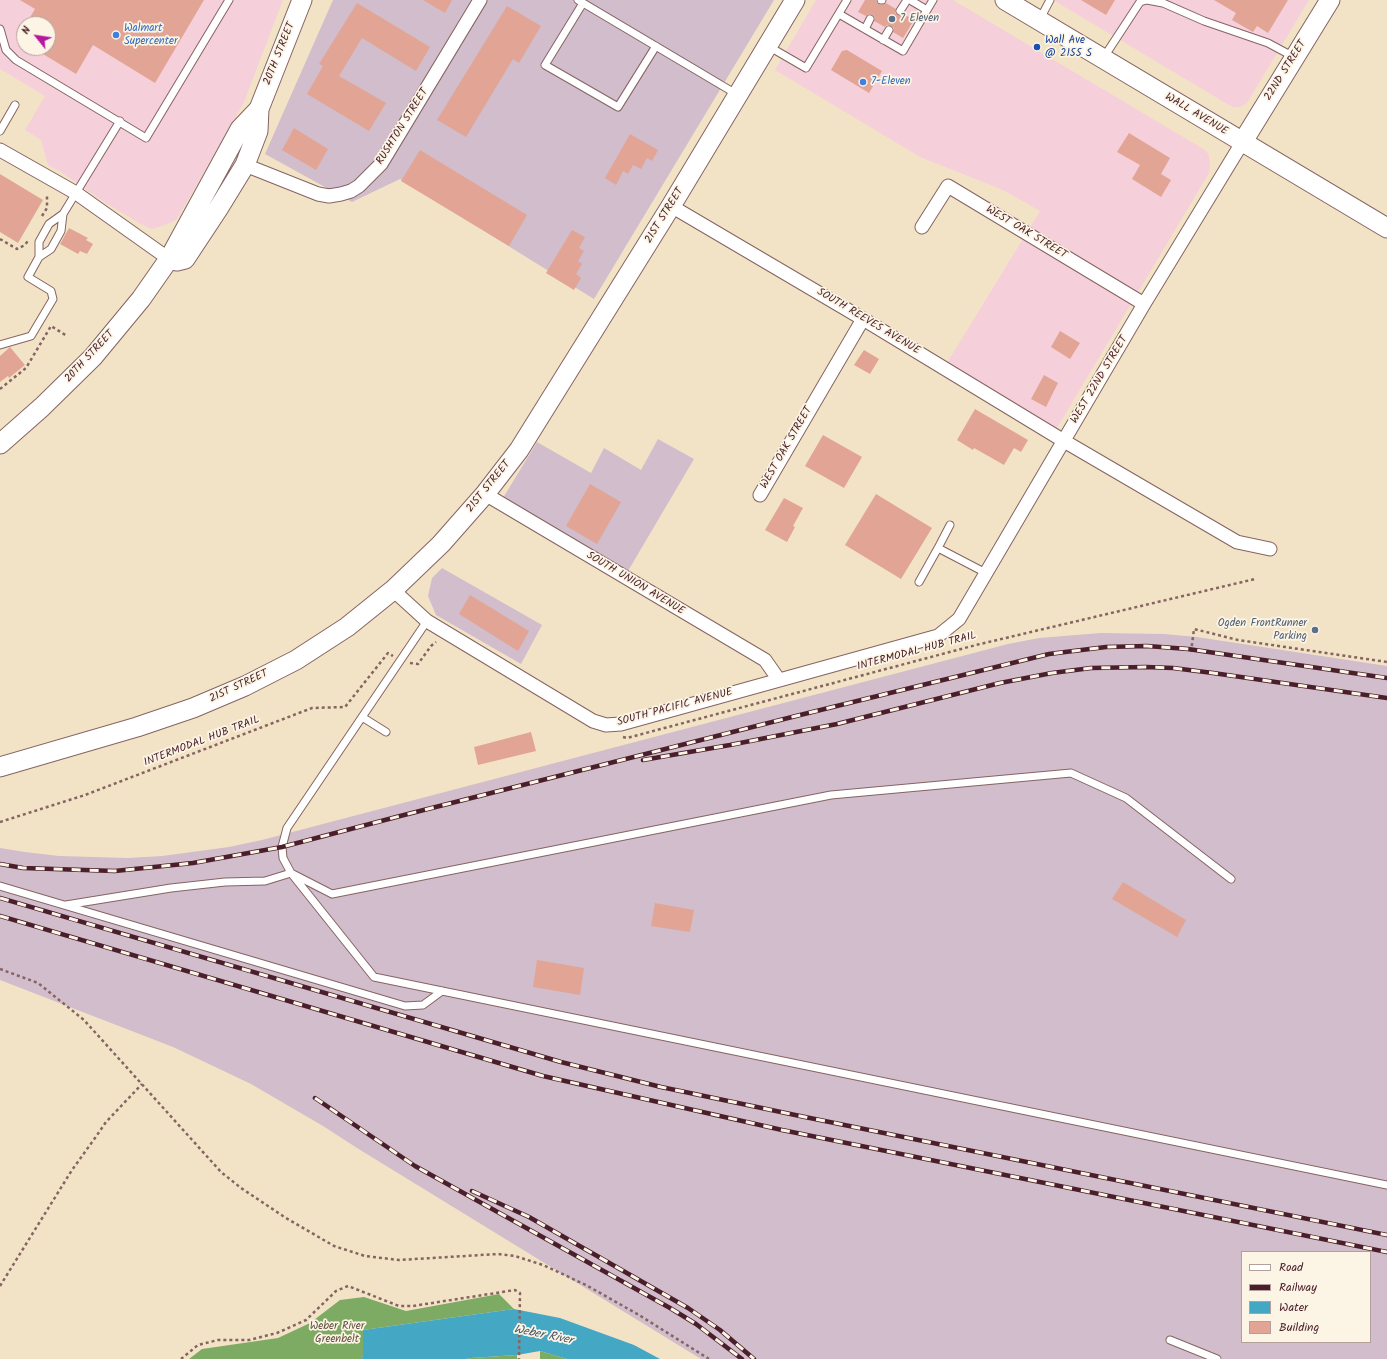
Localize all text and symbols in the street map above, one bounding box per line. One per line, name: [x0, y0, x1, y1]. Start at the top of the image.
place label: 7 Eleven: [900, 12, 939, 26]
marker: 7 Eleven: [887, 14, 897, 24]
north arrow: [16, 16, 56, 56]
street label: 20TH STREET: [261, 21, 299, 87]
place label: Walmart Supercenter: [124, 22, 178, 48]
text: N: [17, 23, 36, 38]
marker: Walmart Supercenter: [111, 30, 121, 40]
place label: Wall Ave @ 2155 S: [1045, 34, 1092, 60]
street label: 22ND STREET: [1262, 38, 1310, 104]
marker: Wall Ave @ 2155 S: [1032, 42, 1042, 52]
place label: 7-Eleven: [871, 75, 911, 89]
marker: 7-Eleven: [858, 77, 868, 87]
street label: RUSHTON STREET: [374, 86, 432, 168]
street label: WALL AVENUE: [1162, 91, 1230, 139]
street label: 21ST STREET: [643, 186, 687, 246]
street label: WEST OAK STREET: [983, 204, 1069, 262]
street label: SOUTH REEVES AVENUE: [814, 286, 922, 358]
street label: 20TH STREET: [63, 328, 117, 386]
street label: WEST 22ND STREET: [1069, 334, 1131, 426]
street label: WEST OAK STREET: [758, 405, 816, 491]
street label: 21ST STREET: [464, 458, 514, 516]
street label: SOUTH UNION AVENUE: [583, 549, 687, 619]
place label: Ogden FrontRunner Parking: [1218, 617, 1307, 643]
marker: Ogden FrontRunner Parking: [1310, 625, 1320, 635]
street label: INTERMODAL HUB TRAIL: [856, 630, 978, 674]
street label: 21ST STREET: [208, 668, 270, 706]
street label: SOUTH PACIFIC AVENUE: [616, 686, 734, 730]
street label: INTERMODAL HUB TRAIL: [142, 714, 262, 770]
legend: [1241, 1251, 1371, 1343]
text: Road: [1279, 1258, 1303, 1277]
text: Railway: [1279, 1278, 1317, 1297]
text: Water: [1279, 1298, 1308, 1317]
text: Building: [1279, 1318, 1319, 1337]
park label: Weber River Greenbelt: [310, 1320, 364, 1346]
water label: Weber River: [512, 1323, 574, 1349]

